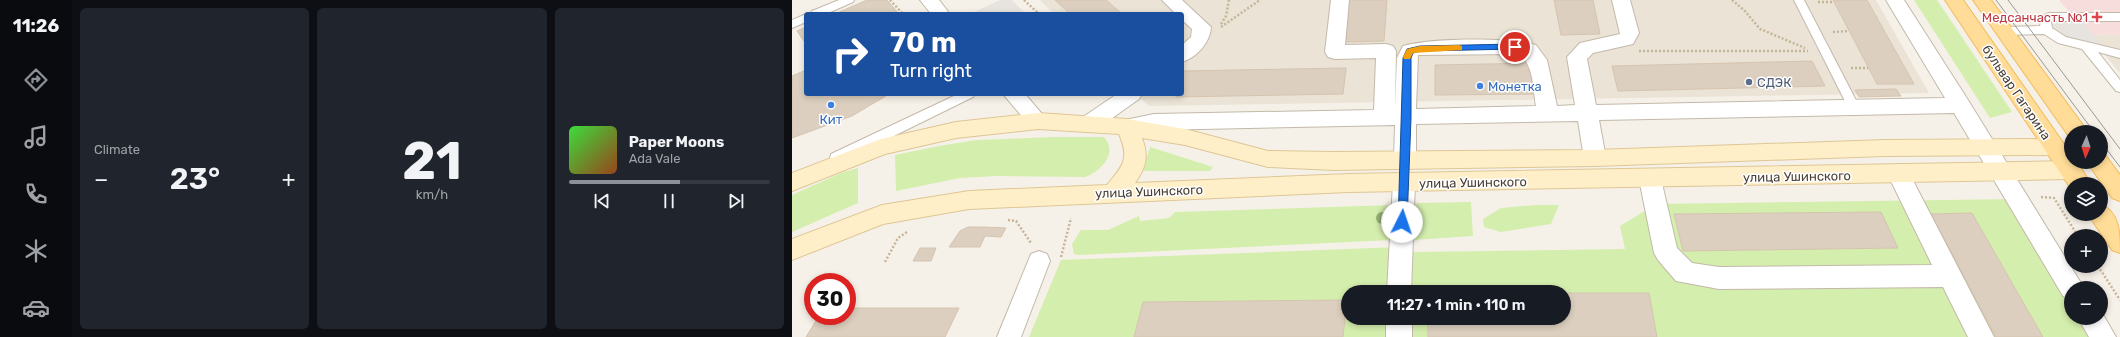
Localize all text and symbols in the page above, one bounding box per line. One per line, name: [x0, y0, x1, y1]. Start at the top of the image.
place label: Медсанчасть №1: [1982, 10, 2088, 25]
marker: Медсанчасть №1: [2091, 11, 2103, 23]
text: 11:26: [13, 15, 59, 37]
text: 70 m: [890, 26, 957, 59]
icon: right: [824, 28, 876, 80]
pin: [1498, 30, 1532, 64]
icon: arrive: [1504, 36, 1526, 58]
street label: бульвар Гагарина: [1979, 42, 2054, 143]
text: Turn right: [890, 60, 972, 82]
icon: directions: [22, 66, 50, 94]
place label: СДЭК: [1757, 75, 1792, 90]
marker: СДЭК: [1744, 77, 1754, 87]
place label: Монетка: [1488, 79, 1542, 94]
marker: Монетка: [1475, 81, 1485, 91]
marker: Кит: [826, 100, 836, 110]
place label: Кит: [820, 112, 843, 127]
icon: music: [22, 123, 50, 151]
north arrow: [2064, 125, 2108, 169]
map controls: [2064, 125, 2108, 325]
text: 21: [402, 130, 462, 192]
text: Paper Moons: [629, 133, 724, 151]
text: Climate: [94, 142, 140, 157]
text: Ada Vale: [629, 151, 680, 166]
text: 23°: [170, 161, 220, 197]
text: −: [94, 166, 108, 193]
text: +: [282, 166, 295, 193]
street label: улица Ушинского: [1743, 168, 1851, 185]
street label: улица Ушинского: [1419, 174, 1527, 191]
button: layers: [2064, 177, 2108, 221]
icon: phone: [22, 180, 50, 208]
street label: улица Ушинского: [1095, 182, 1203, 201]
text: km/h: [416, 187, 448, 202]
icon: previous: [591, 190, 613, 212]
icon: pause: [658, 190, 680, 212]
icon: next: [725, 190, 747, 212]
position arrow: [1381, 201, 1423, 243]
button: +: [2064, 229, 2108, 273]
icon: climate: [22, 237, 50, 265]
speed limit sign: 30: [804, 273, 856, 325]
button: −: [2064, 281, 2108, 325]
icon: car: [22, 294, 50, 322]
text: 11:27 · 1 min · 110 m: [1387, 296, 1525, 314]

